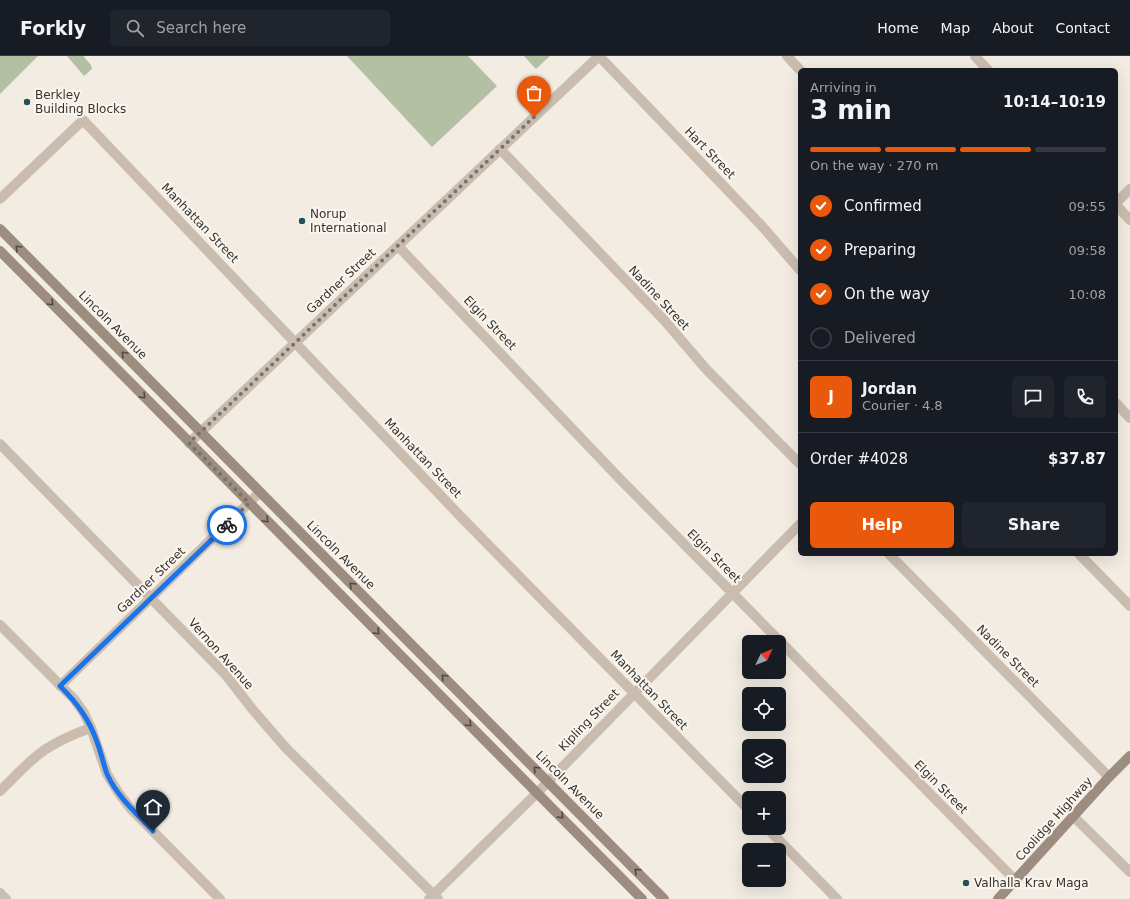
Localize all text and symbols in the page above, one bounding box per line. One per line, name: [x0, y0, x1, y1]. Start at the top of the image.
search box: [110, 10, 390, 46]
text: Forkly: [20, 17, 86, 39]
icon: search: [124, 17, 146, 39]
text: Search here: [156, 19, 246, 37]
text: Home: [877, 20, 919, 36]
text: Map: [941, 20, 970, 36]
text: About: [992, 20, 1034, 36]
text: Contact: [1056, 20, 1110, 36]
pin: [517, 76, 551, 117]
text: Arriving in: [810, 80, 877, 95]
icon: bag: [523, 82, 545, 104]
place label: Berkley Building Blocks: [35, 88, 126, 116]
text: 10:14–10:19: [1003, 93, 1106, 111]
text: 3 min: [810, 95, 892, 125]
marker: Berkley Building Blocks: [22, 97, 32, 107]
street label: Hart Street: [682, 124, 738, 182]
text: On the way · 270 m: [810, 158, 938, 173]
street label: Manhattan Street: [159, 180, 242, 266]
icon: check: [810, 195, 832, 217]
text: Confirmed: [844, 197, 922, 215]
text: 09:55: [1069, 199, 1106, 214]
place label: Norup International: [310, 207, 387, 235]
marker: Norup International: [297, 216, 307, 226]
icon: check: [810, 239, 832, 261]
text: Preparing: [844, 241, 916, 259]
text: 09:58: [1069, 243, 1106, 258]
one-way arrow: [15, 245, 23, 253]
street label: Gardner Street: [304, 245, 379, 317]
street label: Nadine Street: [626, 263, 692, 333]
icon: check: [810, 283, 832, 305]
text: On the way: [844, 285, 930, 303]
text: 10:08: [1069, 287, 1106, 302]
street label: Lincoln Avenue: [76, 288, 150, 362]
street label: Elgin Street: [461, 293, 519, 353]
one-way arrow: [46, 298, 54, 306]
text: Delivered: [844, 329, 916, 347]
one-way arrow: [121, 351, 128, 359]
button: chat: [1012, 376, 1054, 418]
button: phone: [1064, 376, 1106, 418]
text: Jordan: [862, 380, 917, 398]
text: J: [828, 388, 834, 406]
one-way arrow: [138, 391, 146, 399]
text: Courier · 4.8: [862, 398, 943, 413]
street label: Manhattan Street: [382, 415, 465, 501]
text: Order #4028: [810, 450, 908, 468]
text: $37.87: [1048, 450, 1106, 468]
button: Help: [810, 502, 954, 548]
button: Share: [962, 502, 1106, 548]
courier: [207, 505, 247, 545]
icon: bike: [216, 514, 238, 536]
one-way arrow: [261, 515, 269, 523]
street label: Lincoln Avenue: [304, 518, 378, 592]
street label: Elgin Street: [684, 526, 744, 586]
street label: Gardner Street: [114, 544, 188, 616]
one-way arrow: [349, 582, 357, 590]
street label: Vernon Avenue: [186, 616, 256, 692]
street label: Nadine Street: [974, 622, 1042, 690]
one-way arrow: [372, 627, 380, 635]
north arrow: [742, 635, 786, 679]
map controls: [742, 635, 786, 887]
street label: Manhattan Street: [608, 647, 691, 733]
one-way arrow: [441, 674, 449, 682]
street label: Kipling Street: [556, 686, 622, 754]
button: locate: [742, 687, 786, 731]
one-way arrow: [464, 719, 472, 727]
button: layers: [742, 739, 786, 783]
street label: Lincoln Avenue: [533, 748, 607, 822]
street label: Elgin Street: [911, 757, 971, 817]
one-way arrow: [533, 766, 541, 774]
street label: Coolidge Highway: [1013, 774, 1095, 864]
pin: [136, 790, 170, 831]
button: +: [742, 791, 786, 835]
icon: home: [142, 796, 164, 818]
one-way arrow: [556, 811, 564, 819]
button: −: [742, 843, 786, 887]
one-way arrow: [634, 868, 642, 876]
place label: Valhalla Krav Maga: [974, 876, 1089, 890]
marker: Valhalla Krav Maga: [961, 878, 971, 888]

